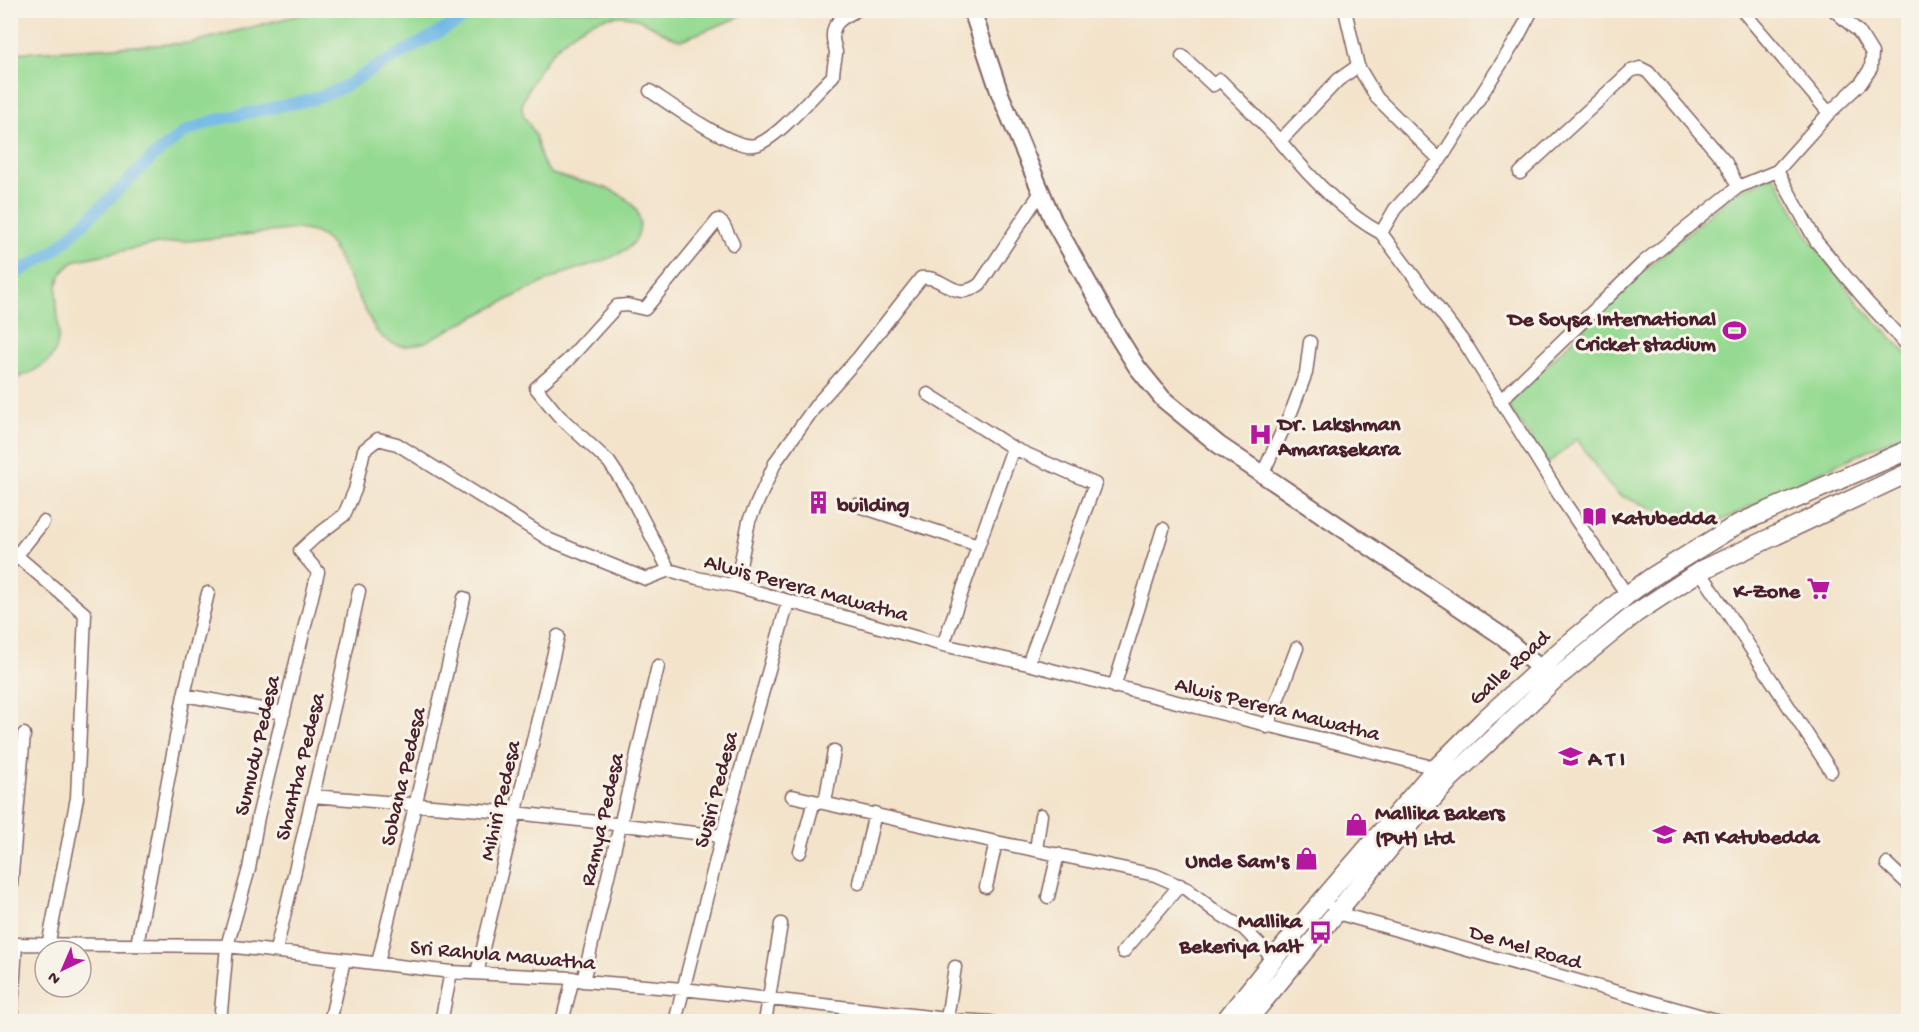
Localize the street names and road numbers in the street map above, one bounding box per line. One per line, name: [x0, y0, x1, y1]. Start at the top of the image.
street label: Alwis Perera Mawatha: [701, 550, 912, 630]
street label: Galle Road: [1465, 624, 1558, 712]
street label: Sumudu Pedesa: [230, 673, 288, 818]
street label: Alwis Perera Mawatha: [1172, 673, 1383, 749]
street label: Shantha Pedesa: [271, 690, 333, 843]
street label: Sobana Pedesa: [376, 704, 434, 849]
street label: Susiri Pedesa: [690, 728, 746, 851]
street label: Mihiri Pedesa: [475, 738, 529, 863]
street label: Ramya Pedesa: [576, 750, 632, 889]
street label: De Mel Road: [1464, 920, 1586, 978]
street label: Sri Rahula Mawatha: [409, 936, 597, 978]

